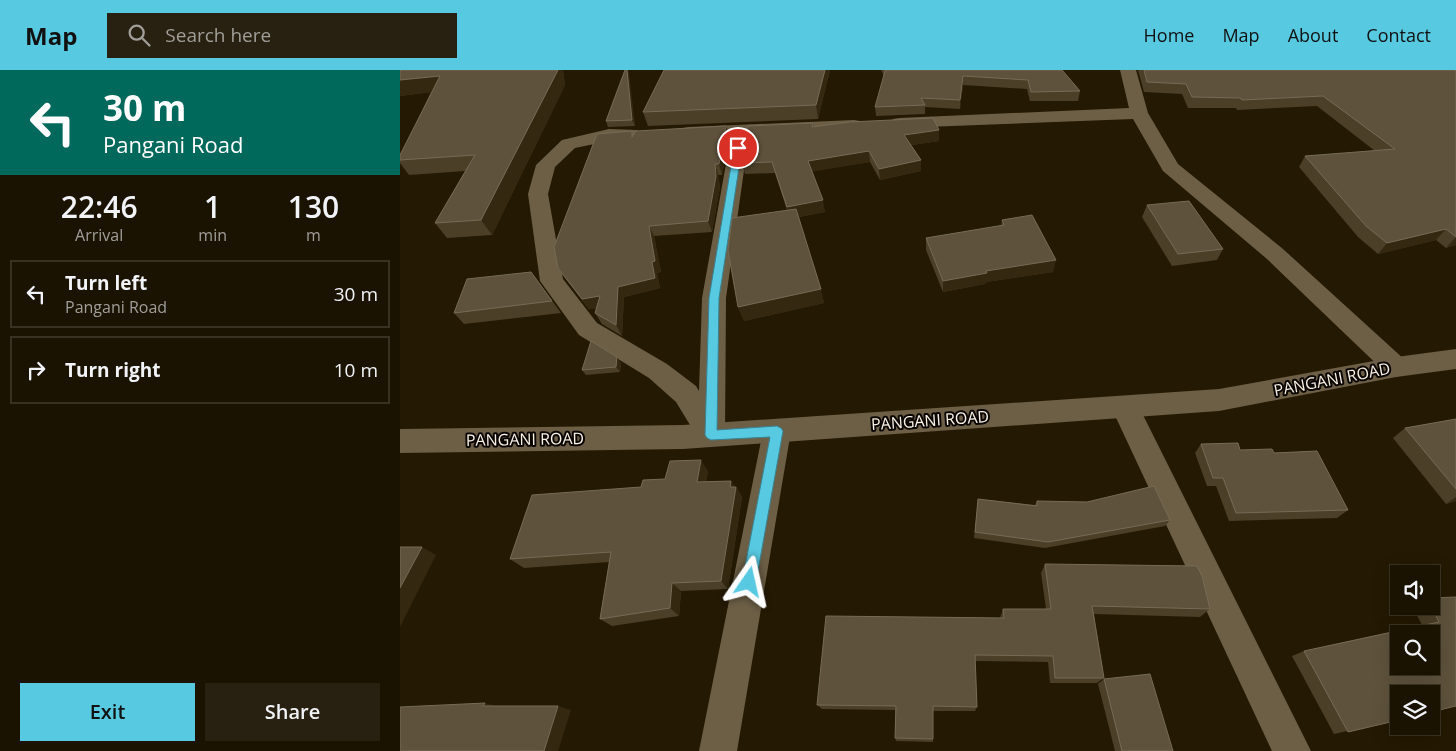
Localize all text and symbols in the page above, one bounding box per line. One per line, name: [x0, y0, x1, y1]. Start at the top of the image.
search box: [107, 13, 457, 58]
text: Map: [25, 19, 77, 52]
icon: search: [125, 21, 153, 49]
text: Search here: [165, 22, 271, 48]
text: Home: [1144, 23, 1194, 47]
text: Map: [1222, 23, 1260, 47]
text: About: [1288, 23, 1338, 47]
text: Contact: [1366, 23, 1431, 47]
text: 30 m: [103, 84, 186, 131]
icon: left: [20, 90, 85, 155]
pin: [717, 127, 759, 169]
text: Pangani Road: [103, 129, 243, 159]
icon: arrive: [724, 134, 752, 162]
text: 22:46: [61, 186, 138, 227]
text: 1: [204, 186, 221, 227]
text: 130: [288, 186, 339, 227]
text: Arrival: [75, 224, 123, 246]
text: min: [198, 224, 227, 246]
text: m: [306, 224, 321, 246]
text: Turn left: [65, 270, 147, 296]
icon: left: [22, 280, 50, 308]
text: 30 m: [334, 281, 378, 307]
text: Pangani Road: [65, 296, 167, 318]
icon: right: [22, 356, 50, 384]
text: Turn right: [65, 357, 160, 383]
text: 10 m: [334, 357, 378, 383]
street label: PANGANI ROAD: [1272, 357, 1392, 401]
street label: PANGANI ROAD: [870, 405, 990, 435]
street label: PANGANI ROAD: [466, 427, 584, 451]
position arrow: [722, 555, 774, 607]
map controls: [1390, 565, 1440, 735]
button: sound: [1390, 565, 1440, 615]
button: search: [1390, 625, 1440, 675]
button: Exit: [20, 683, 195, 741]
button: Share: [205, 683, 380, 741]
button: layers: [1390, 685, 1440, 735]

